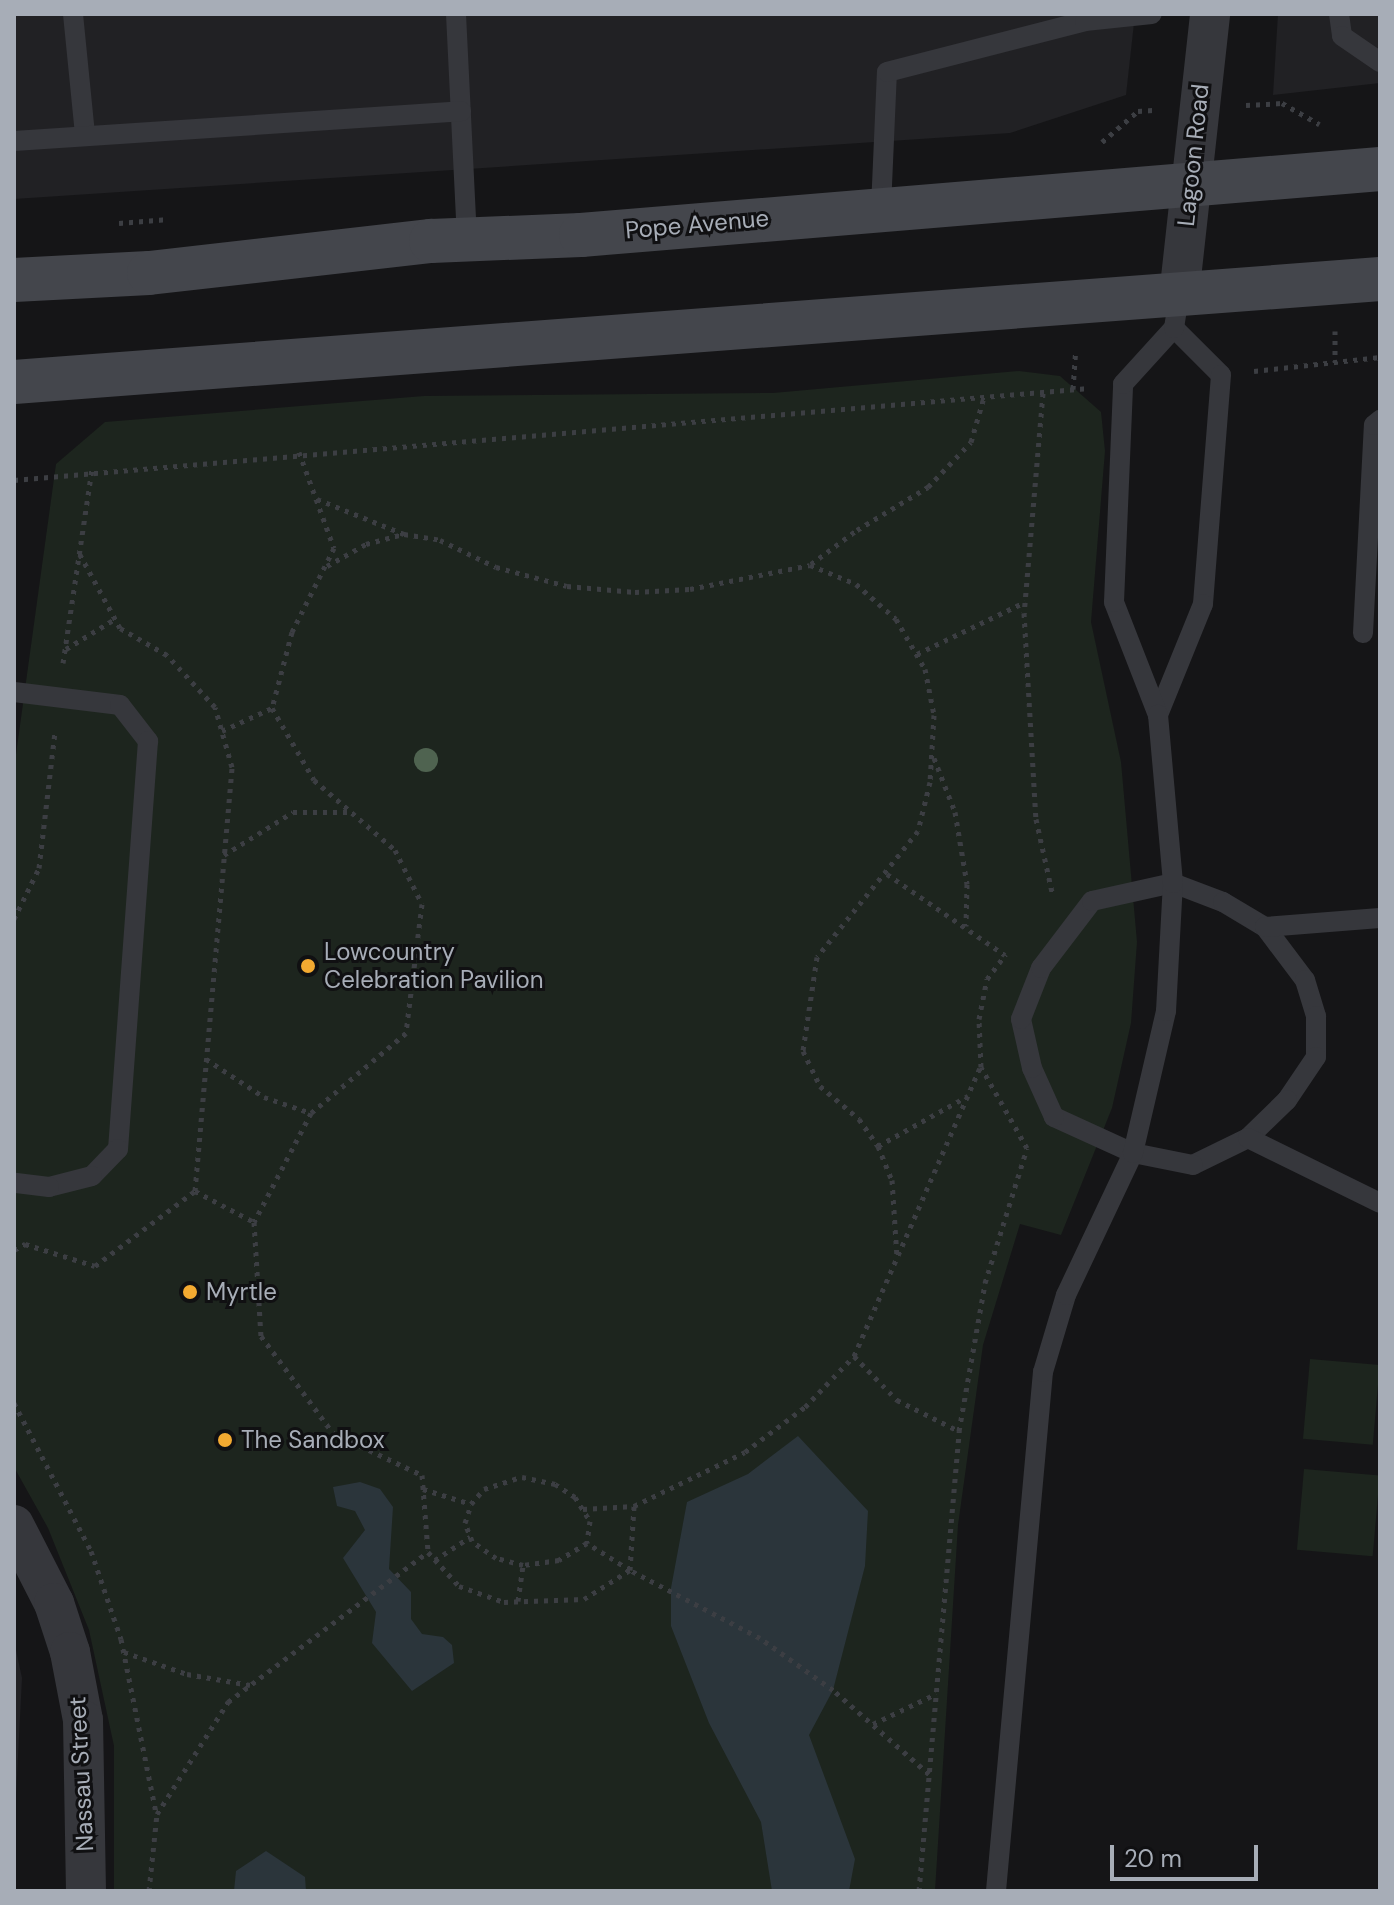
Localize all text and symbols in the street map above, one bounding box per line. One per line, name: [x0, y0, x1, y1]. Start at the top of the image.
street label: Lagoon Road: [1171, 82, 1215, 228]
street label: Pope Avenue: [624, 203, 770, 245]
place label: Lowcountry Celebration Pavilion: [324, 938, 544, 994]
marker: Lowcountry Celebration Pavilion: [299, 957, 317, 975]
place label: Myrtle: [206, 1278, 277, 1306]
marker: Myrtle: [181, 1283, 199, 1301]
place label: The Sandbox: [241, 1426, 385, 1454]
marker: The Sandbox: [216, 1431, 234, 1449]
street label: Nassau Street: [63, 1696, 99, 1852]
scale bar: [1114, 1829, 1262, 1879]
text: 20 m: [1124, 1843, 1182, 1874]

